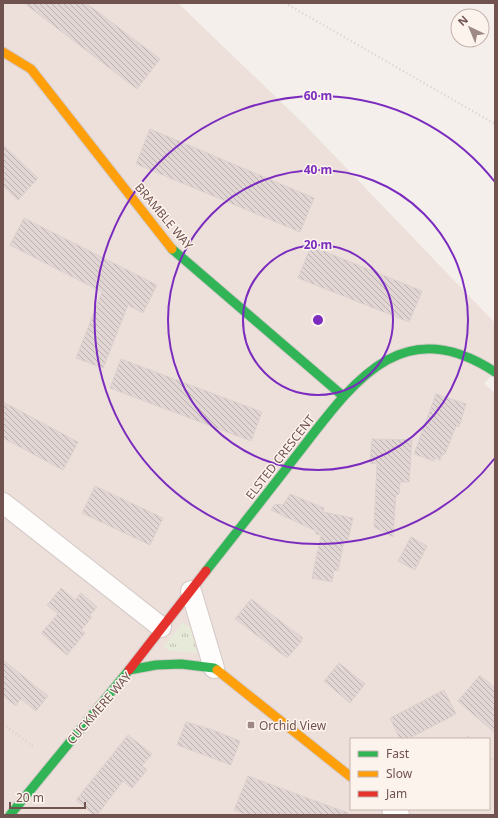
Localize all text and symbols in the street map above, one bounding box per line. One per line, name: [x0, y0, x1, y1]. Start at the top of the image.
north arrow: [450, 8, 490, 48]
text: N: [454, 12, 471, 29]
text: 60 m: [304, 87, 332, 104]
text: 40 m: [304, 161, 332, 178]
street label: BRAMBLE WAY: [131, 179, 197, 253]
text: 20 m: [304, 236, 332, 253]
centre of rings: [311, 313, 325, 327]
street label: ELSTED CRESCENT: [242, 411, 319, 503]
street label: CUCKMERE WAY: [63, 668, 135, 748]
place label: Orchid View: [259, 717, 327, 734]
marker: Orchid View: [246, 720, 256, 730]
legend: [350, 738, 490, 810]
text: Fast: [386, 745, 410, 762]
text: Slow: [386, 765, 413, 782]
scale bar: [10, 784, 85, 810]
text: Jam: [385, 785, 407, 802]
text: 20 m: [16, 789, 44, 806]

